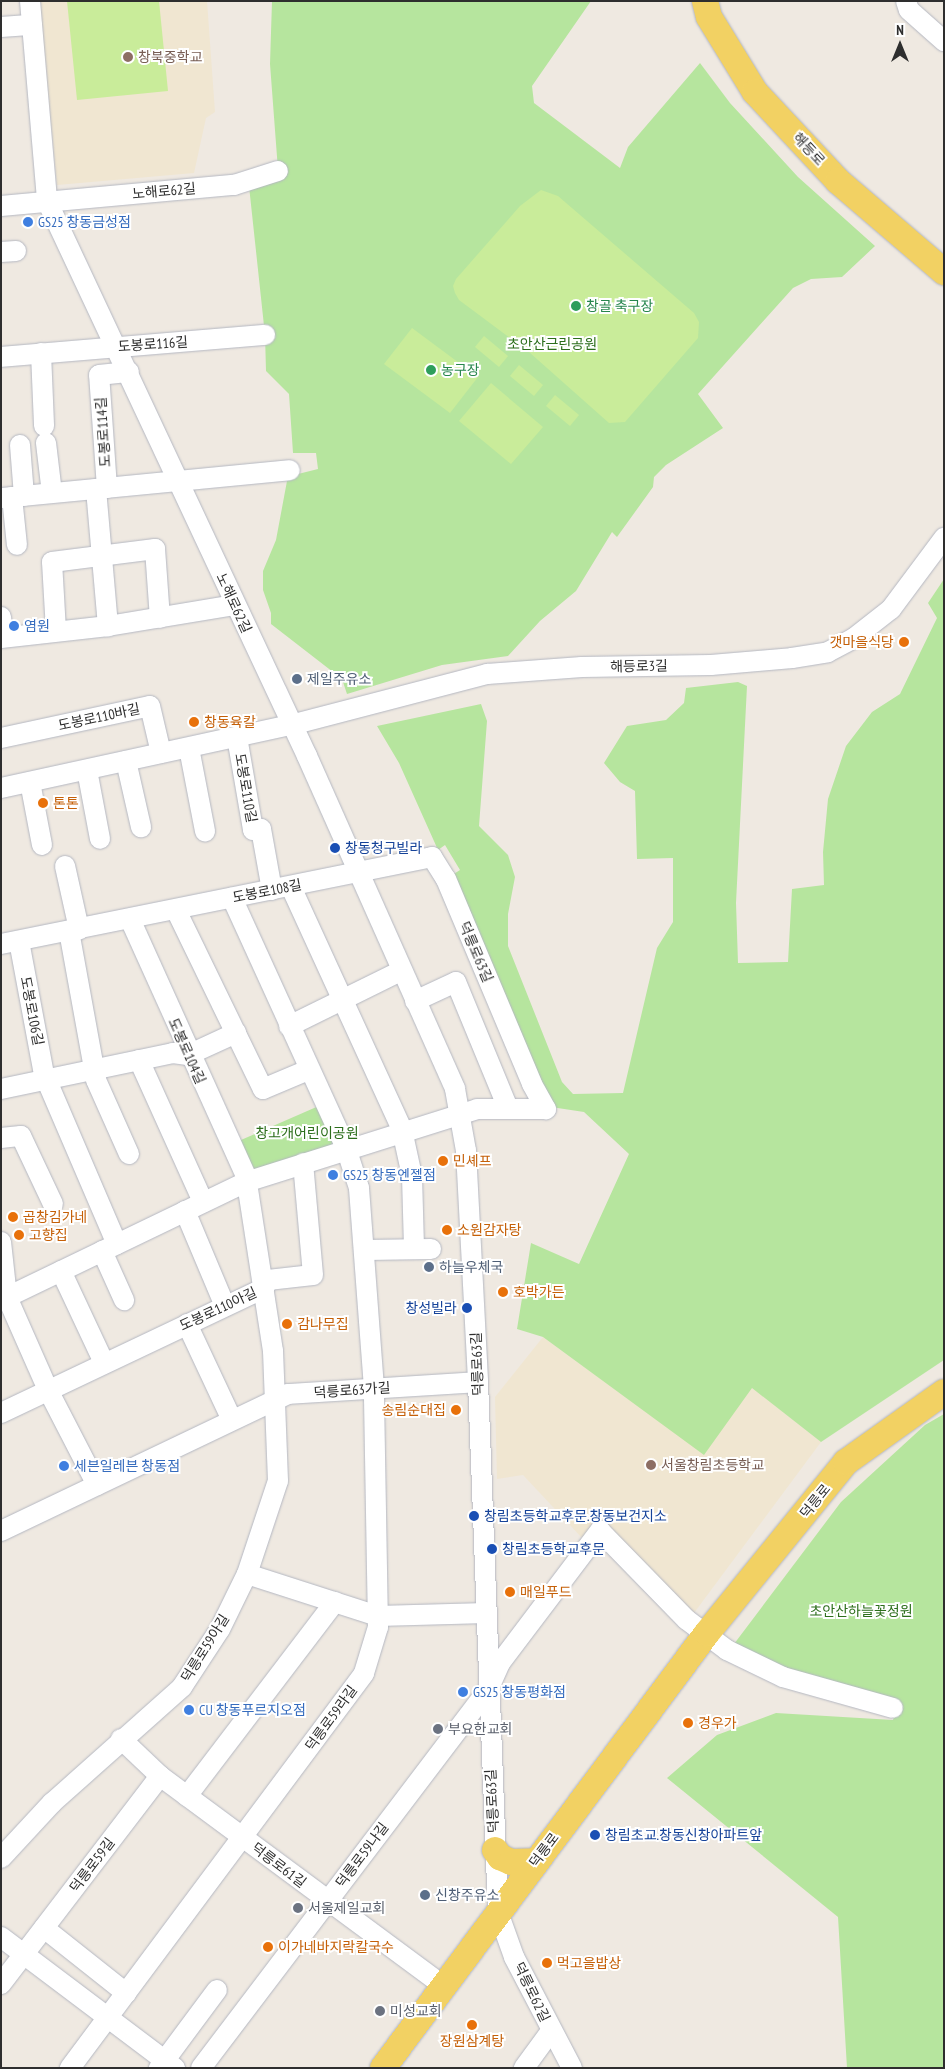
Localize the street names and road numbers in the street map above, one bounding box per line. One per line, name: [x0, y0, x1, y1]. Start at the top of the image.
street label: 해등로: [790, 129, 828, 169]
street label: 노해로62길: [131, 180, 197, 202]
street label: 도봉로116길: [117, 333, 189, 355]
street label: 도봉로114길: [92, 396, 114, 468]
street label: 노해로62길: [213, 570, 255, 636]
street label: 해등로3길: [610, 657, 668, 675]
street label: 도봉로110바길: [57, 700, 141, 734]
street label: 도봉로110길: [232, 752, 260, 824]
street label: 도봉로108길: [231, 876, 303, 906]
street label: 덕릉로63길: [456, 919, 496, 985]
street label: 도봉로106길: [17, 975, 47, 1047]
street label: 도봉로104길: [165, 1015, 209, 1087]
street label: 도봉로110아길: [177, 1284, 259, 1334]
street label: 덕릉로63길: [467, 1332, 487, 1396]
street label: 덕릉로63가길: [313, 1379, 391, 1401]
street label: 덕릉로: [796, 1481, 834, 1521]
street label: 덕릉로59아길: [177, 1611, 233, 1685]
street label: 덕릉로59라길: [302, 1682, 360, 1754]
street label: 덕릉로63길: [482, 1769, 502, 1833]
street label: 덕릉로59나길: [332, 1819, 392, 1891]
street label: 덕릉로: [526, 1830, 562, 1870]
street label: 덕릉로59길: [66, 1834, 118, 1896]
street label: 덕릉로61길: [248, 1839, 310, 1891]
street label: 덕릉로62길: [510, 1960, 554, 2024]

